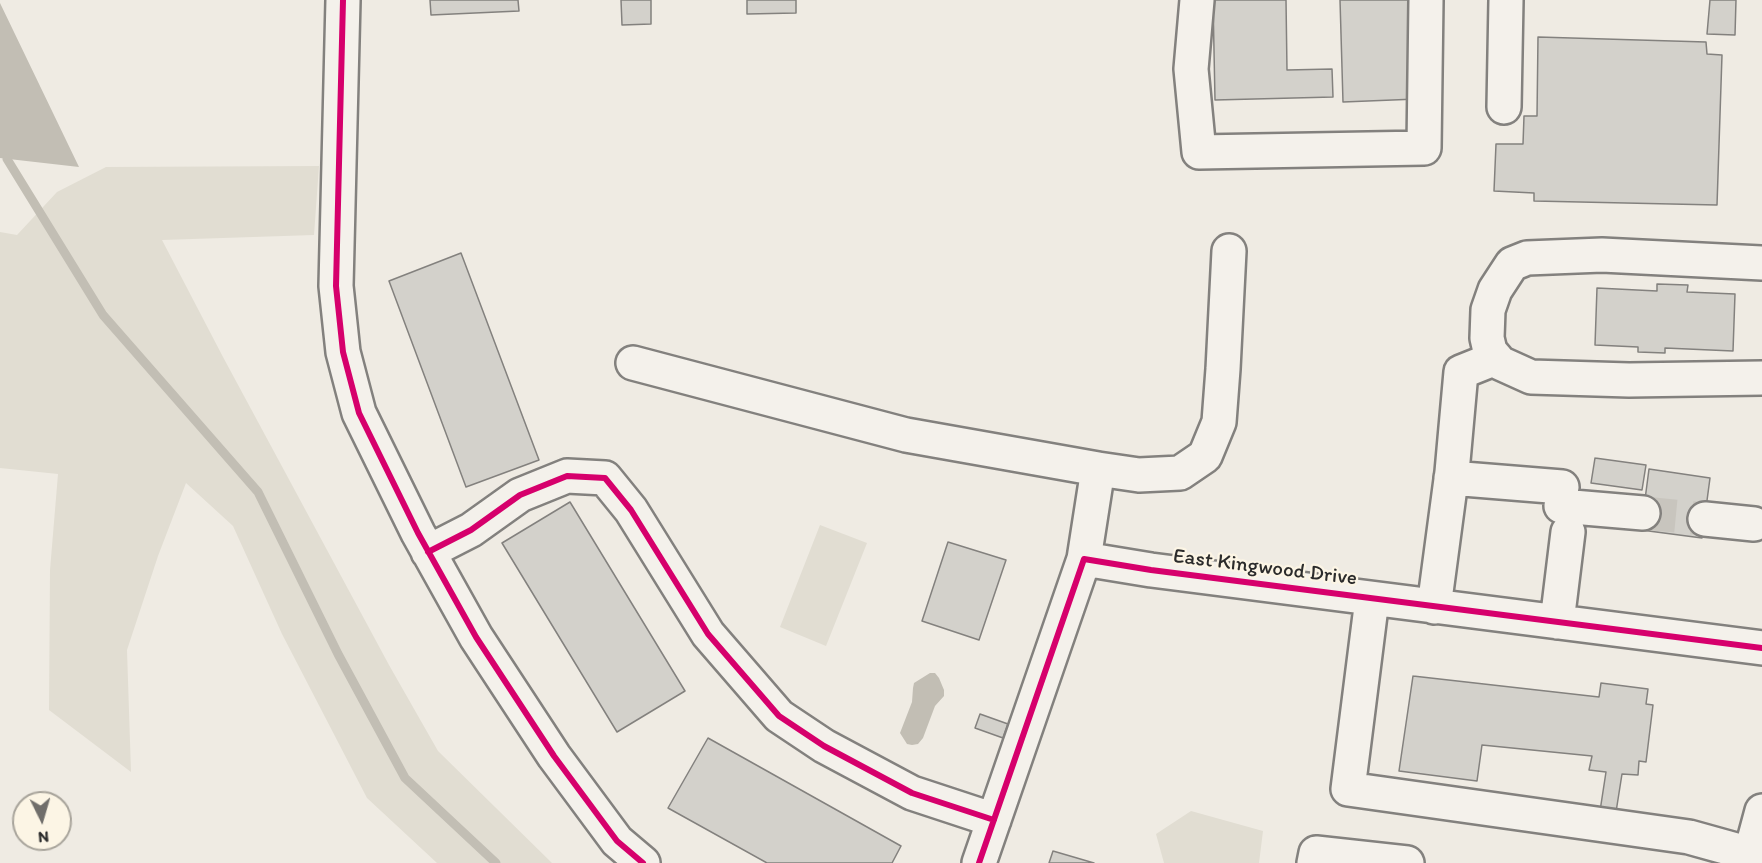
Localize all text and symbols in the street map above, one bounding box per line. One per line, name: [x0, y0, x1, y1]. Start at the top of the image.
street label: East Kingwood Drive: [1172, 544, 1358, 592]
north arrow: [12, 791, 72, 851]
text: N: [37, 828, 50, 847]

